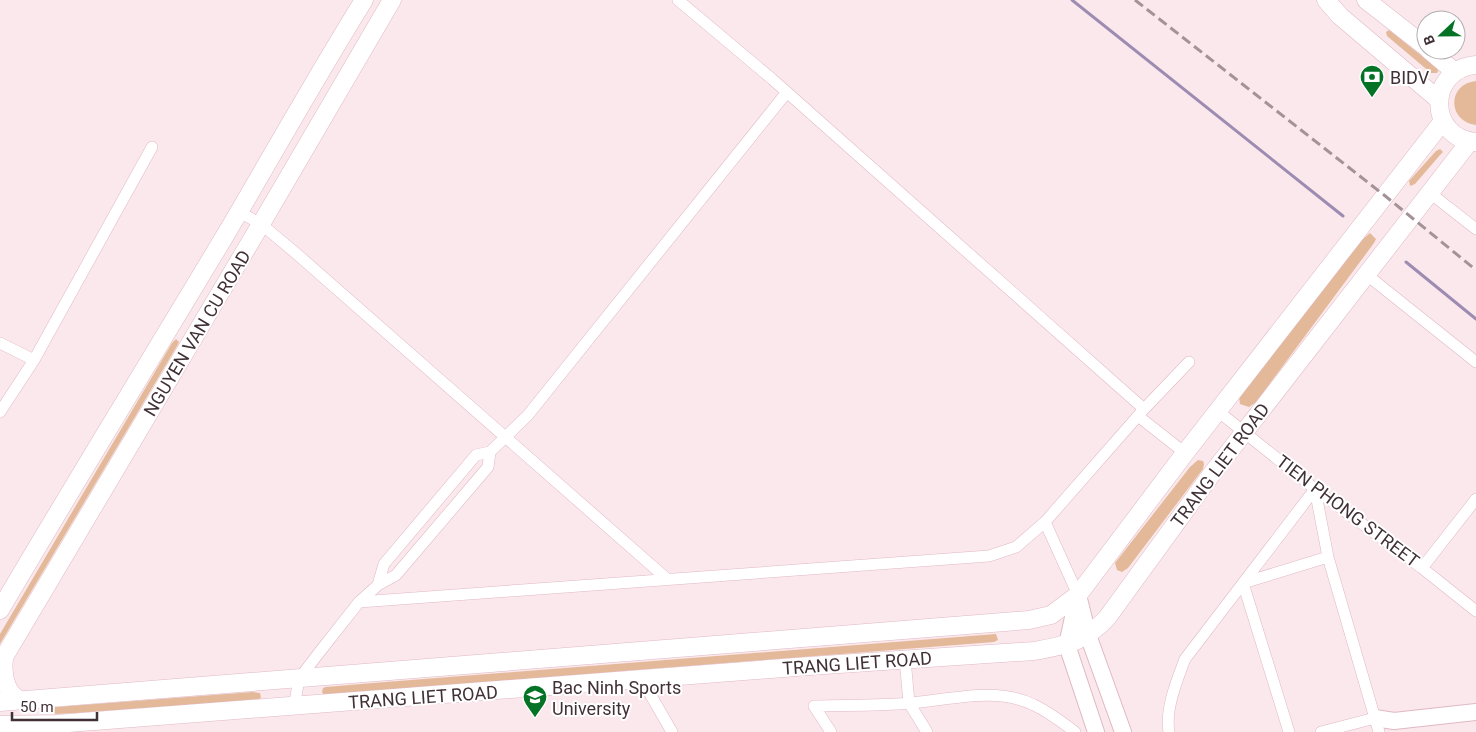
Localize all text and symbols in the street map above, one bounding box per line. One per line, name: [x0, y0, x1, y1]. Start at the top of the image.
north arrow: [1416, 10, 1466, 60]
text: B: [1420, 33, 1438, 47]
bank icon: BIDV: [1359, 64, 1385, 98]
place label: BIDV: [1390, 67, 1430, 88]
street label: NGUYEN VAN CU ROAD: [139, 246, 255, 420]
street label: TRANG LIET ROAD: [1167, 399, 1273, 531]
street label: TIEN PHONG STREET: [1273, 450, 1424, 572]
street label: TRANG LIET ROAD: [782, 647, 932, 679]
place label: Bac Ninh Sports University: [552, 677, 681, 719]
street label: TRANG LIET ROAD: [348, 681, 498, 713]
school or university icon: Bac Ninh Sports University: [522, 684, 548, 718]
scale bar: [12, 690, 98, 722]
text: 50 m: [20, 698, 54, 716]

